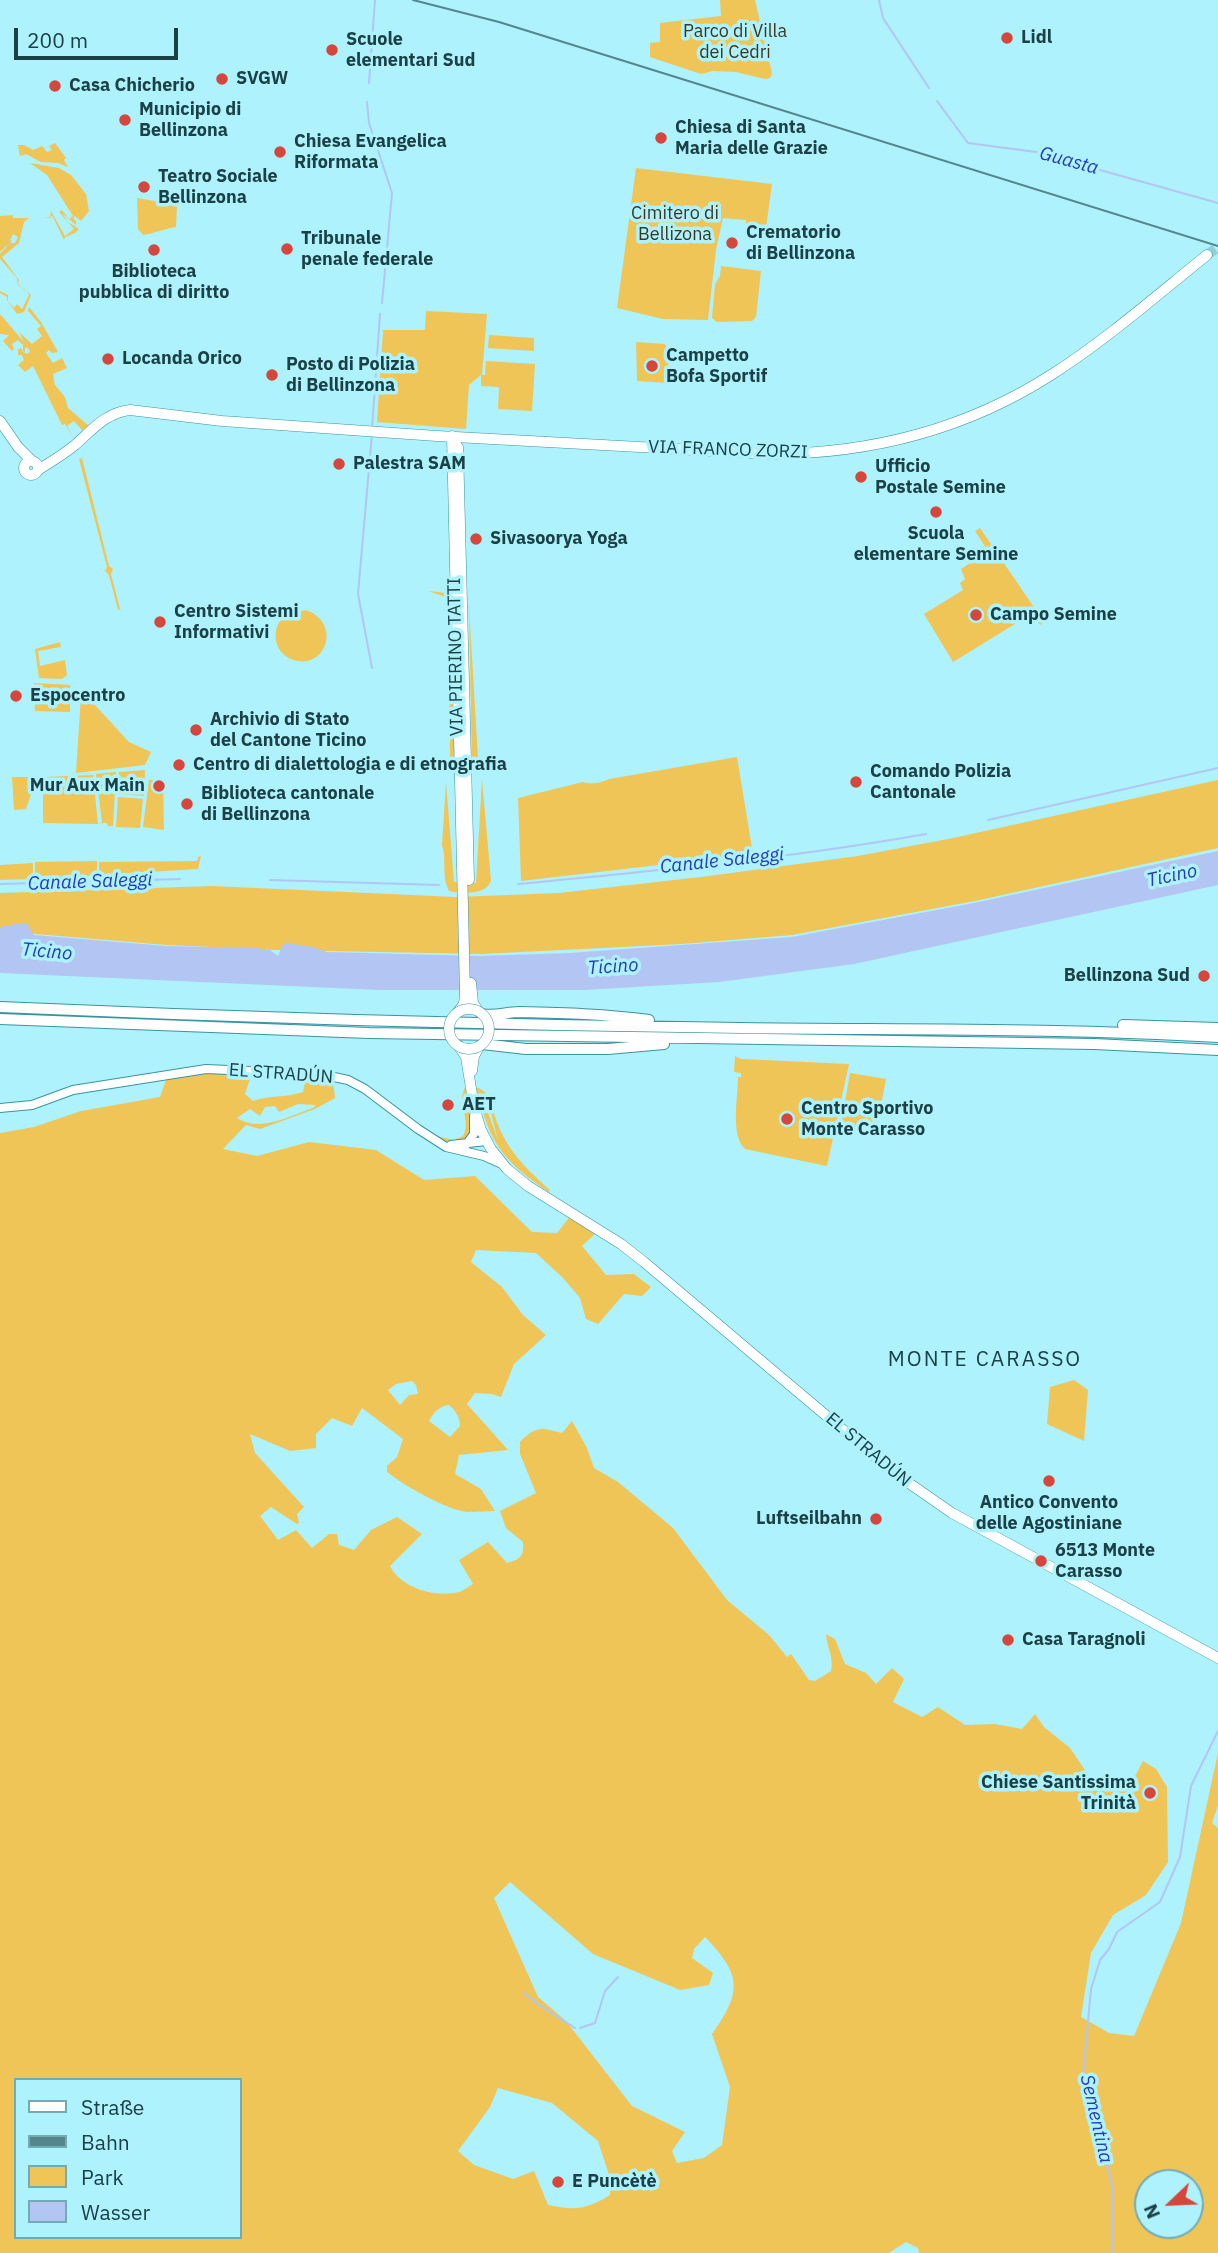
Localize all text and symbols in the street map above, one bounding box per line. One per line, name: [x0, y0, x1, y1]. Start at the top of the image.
scale bar: [18, 14, 182, 58]
park label: Parco di Villa dei Cedri: [683, 21, 787, 64]
text: 200 m: [27, 26, 88, 54]
place label: Lidl: [1021, 27, 1052, 49]
place label: Scuole elementari Sud: [346, 29, 475, 72]
marker: Lidl: [999, 30, 1015, 46]
marker: Scuole elementari Sud: [324, 42, 340, 58]
place label: SVGW: [236, 68, 288, 90]
marker: SVGW: [214, 71, 230, 87]
place label: Casa Chicherio: [69, 75, 195, 97]
marker: Casa Chicherio: [47, 78, 63, 94]
place label: Municipio di Bellinzona: [139, 99, 241, 142]
marker: Municipio di Bellinzona: [117, 112, 133, 128]
place label: Chiesa di Santa Maria delle Grazie: [675, 117, 828, 160]
marker: Chiesa di Santa Maria delle Grazie: [653, 130, 669, 146]
place label: Chiesa Evangelica Riformata: [294, 131, 447, 174]
water label: Guasta: [1037, 142, 1101, 180]
marker: Chiesa Evangelica Riformata: [272, 144, 288, 160]
place label: Teatro Sociale Bellinzona: [158, 166, 278, 208]
marker: Teatro Sociale Bellinzona: [136, 179, 152, 195]
park label: Cimitero di Bellizona: [631, 203, 719, 246]
place label: Crematorio di Bellinzona: [746, 222, 855, 264]
place label: Tribunale penale federale: [301, 228, 433, 270]
marker: Crematorio di Bellinzona: [724, 235, 740, 251]
marker: Tribunale penale federale: [279, 241, 295, 257]
marker: Biblioteca pubblica di diritto: [146, 242, 162, 258]
place label: Biblioteca pubblica di diritto: [79, 261, 229, 304]
place label: Campetto Bofa Sportif: [666, 345, 767, 388]
place label: Locanda Orico: [122, 348, 242, 370]
marker: Locanda Orico: [100, 351, 116, 367]
place label: Posto di Polizia di Bellinzona: [286, 354, 415, 396]
marker: Campetto Bofa Sportif: [644, 358, 660, 374]
marker: Posto di Polizia di Bellinzona: [264, 367, 280, 383]
street label: VIA FRANCO ZORZI: [648, 436, 808, 464]
place label: Palestra SAM: [353, 453, 466, 475]
marker: Palestra SAM: [331, 456, 347, 472]
place label: Ufficio Postale Semine: [875, 456, 1006, 498]
marker: Ufficio Postale Semine: [853, 469, 869, 485]
marker: Scuola elementare Semine: [928, 504, 944, 520]
place label: Scuola elementare Semine: [854, 523, 1018, 566]
place label: Sivasoorya Yoga: [490, 528, 628, 550]
marker: Sivasoorya Yoga: [468, 531, 484, 547]
street label: VIA PIERINO TATTI: [444, 578, 468, 736]
place label: Centro Sistemi Informativi: [174, 601, 299, 644]
place label: Campo Semine: [990, 604, 1117, 626]
marker: Campo Semine: [968, 607, 984, 623]
marker: Centro Sistemi Informativi: [152, 614, 168, 630]
place label: Espocentro: [30, 685, 125, 707]
marker: Espocentro: [8, 688, 24, 704]
place label: Archivio di Stato del Cantone Ticino: [210, 709, 367, 752]
marker: Archivio di Stato del Cantone Ticino: [188, 722, 204, 738]
place label: Centro di dialettologia e di etnografia: [193, 754, 507, 776]
marker: Centro di dialettologia e di etnografia: [171, 757, 187, 773]
place label: Comando Polizia Cantonale: [870, 761, 1011, 804]
marker: Comando Polizia Cantonale: [848, 774, 864, 790]
place label: Mur Aux Main: [30, 775, 145, 797]
marker: Mur Aux Main: [151, 778, 167, 794]
place label: Biblioteca cantonale di Bellinzona: [201, 783, 374, 826]
marker: Biblioteca cantonale di Bellinzona: [179, 796, 195, 812]
water label: Canale Saleggi: [659, 843, 785, 879]
water label: Ticino: [1145, 860, 1199, 892]
water label: Canale Saleggi: [27, 868, 153, 896]
water label: Ticino: [21, 938, 73, 966]
water label: Ticino: [587, 954, 639, 980]
place label: Bellinzona Sud: [1064, 965, 1190, 987]
marker: Bellinzona Sud: [1196, 968, 1212, 984]
street label: EL STRADÚN: [228, 1060, 334, 1088]
place label: AET: [462, 1094, 496, 1116]
marker: AET: [440, 1097, 456, 1113]
place label: Centro Sportivo Monte Carasso: [801, 1098, 933, 1140]
marker: Centro Sportivo Monte Carasso: [779, 1111, 795, 1127]
district label: MONTE CARASSO: [889, 1347, 1081, 1373]
street label: EL STRADÚN: [821, 1408, 915, 1492]
marker: Antico Convento delle Agostiniane: [1041, 1473, 1057, 1489]
place label: Antico Convento delle Agostiniane: [976, 1492, 1122, 1534]
place label: Luftseilbahn: [756, 1508, 862, 1530]
marker: Luftseilbahn: [868, 1511, 884, 1527]
place label: 6513 Monte Carasso: [1055, 1540, 1155, 1582]
marker: 6513 Monte Carasso: [1033, 1553, 1049, 1569]
place label: Casa Taragnoli: [1022, 1629, 1146, 1651]
marker: Casa Taragnoli: [1000, 1632, 1016, 1648]
place label: Chiese Santissima Trinità: [981, 1772, 1136, 1814]
marker: Chiese Santissima Trinità: [1142, 1785, 1158, 1801]
water label: Sementina: [1075, 2073, 1117, 2165]
legend: [14, 2078, 242, 2239]
text: Straße: [81, 2093, 144, 2121]
text: Bahn: [81, 2128, 130, 2156]
text: Park: [81, 2163, 124, 2191]
north arrow: [1134, 2169, 1204, 2239]
place label: E Puncètè: [572, 2171, 657, 2193]
marker: E Puncètè: [550, 2174, 566, 2190]
text: Wasser: [81, 2198, 150, 2226]
text: N: [1138, 2200, 1165, 2222]

